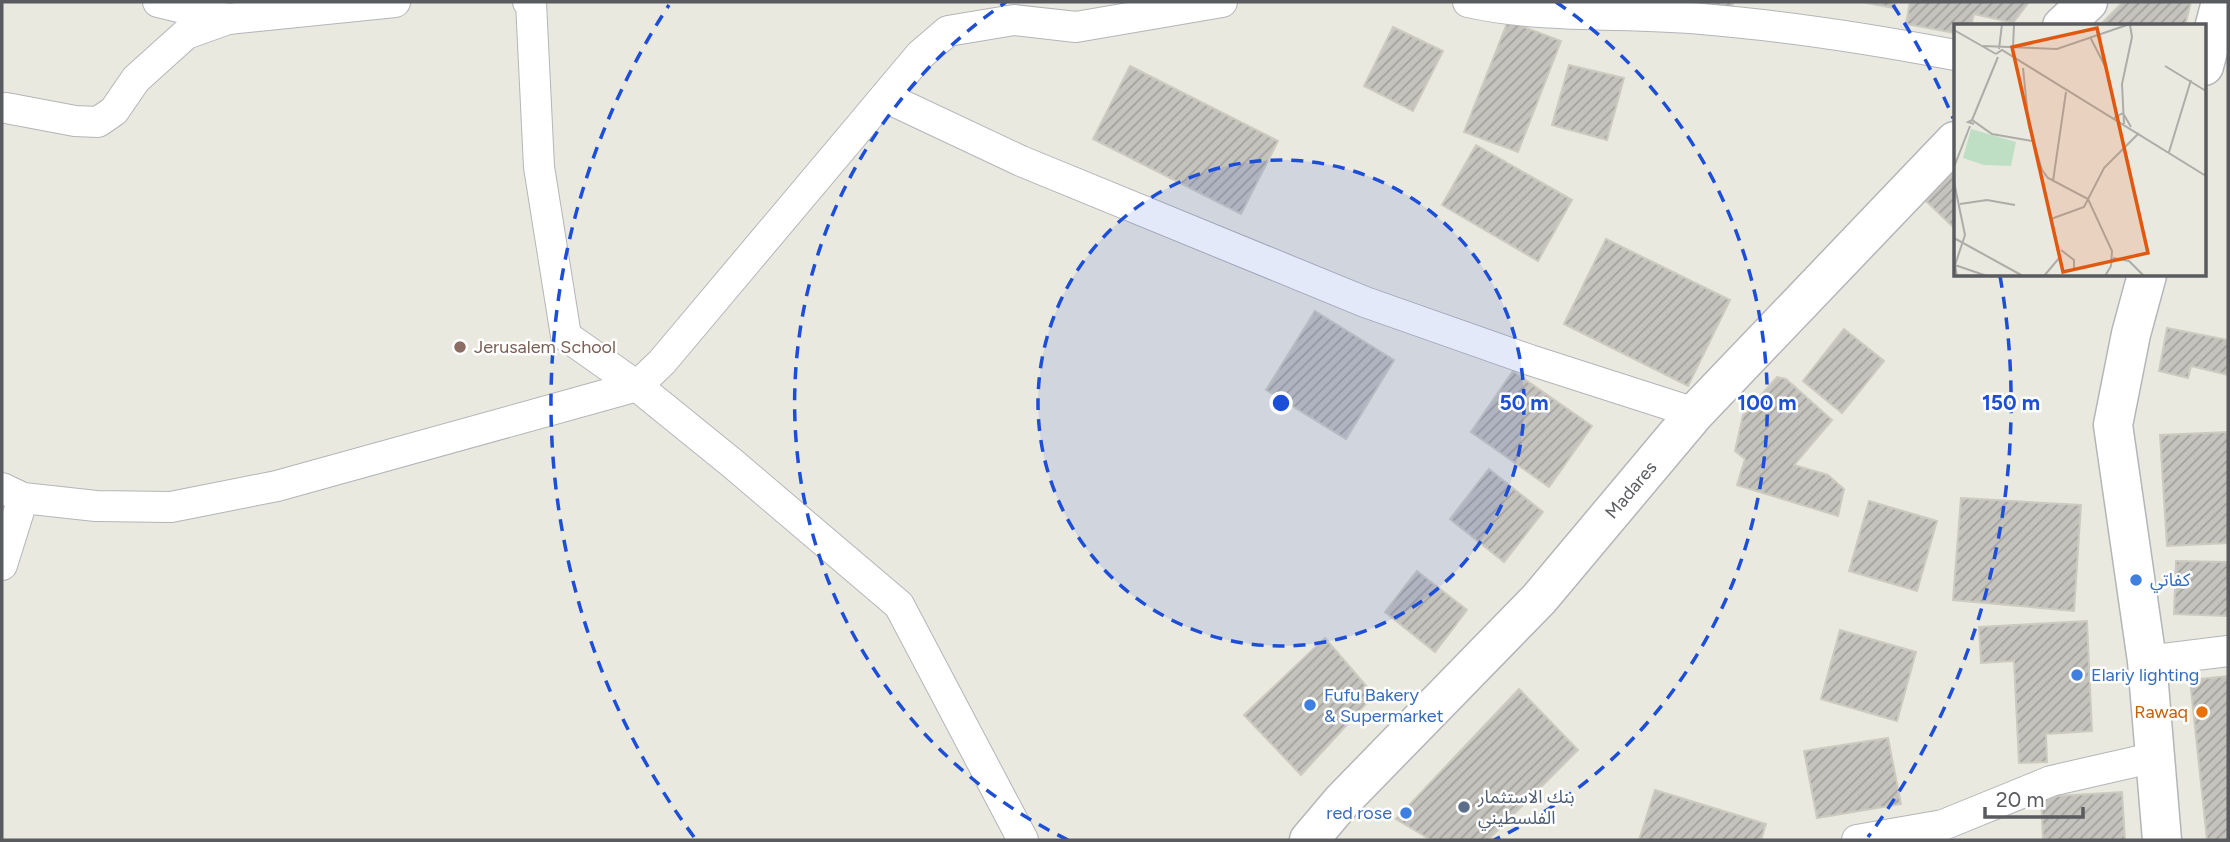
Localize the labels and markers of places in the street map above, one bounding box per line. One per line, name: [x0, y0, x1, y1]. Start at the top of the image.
place label: Jerusalem School: [474, 336, 616, 358]
marker: Jerusalem School: [452, 339, 468, 355]
centre of rings: [1269, 391, 1293, 415]
place label: كفاتي: [2150, 569, 2191, 593]
marker: كفاتي: [2128, 572, 2144, 588]
place label: Elariy lighting: [2091, 664, 2199, 686]
marker: Elariy lighting: [2069, 667, 2085, 683]
place label: Fufu Bakery & Supermarket: [1324, 684, 1444, 727]
marker: Fufu Bakery & Supermarket: [1302, 697, 1318, 713]
place label: Rawaq: [2134, 701, 2188, 723]
marker: Rawaq: [2194, 704, 2210, 720]
place label: بنك الاستثمار الفلسطيني: [1477, 786, 1575, 831]
marker: بنك الاستثمار الفلسطيني: [1456, 799, 1472, 815]
place label: red rose: [1326, 802, 1392, 824]
marker: red rose: [1398, 805, 1414, 821]

